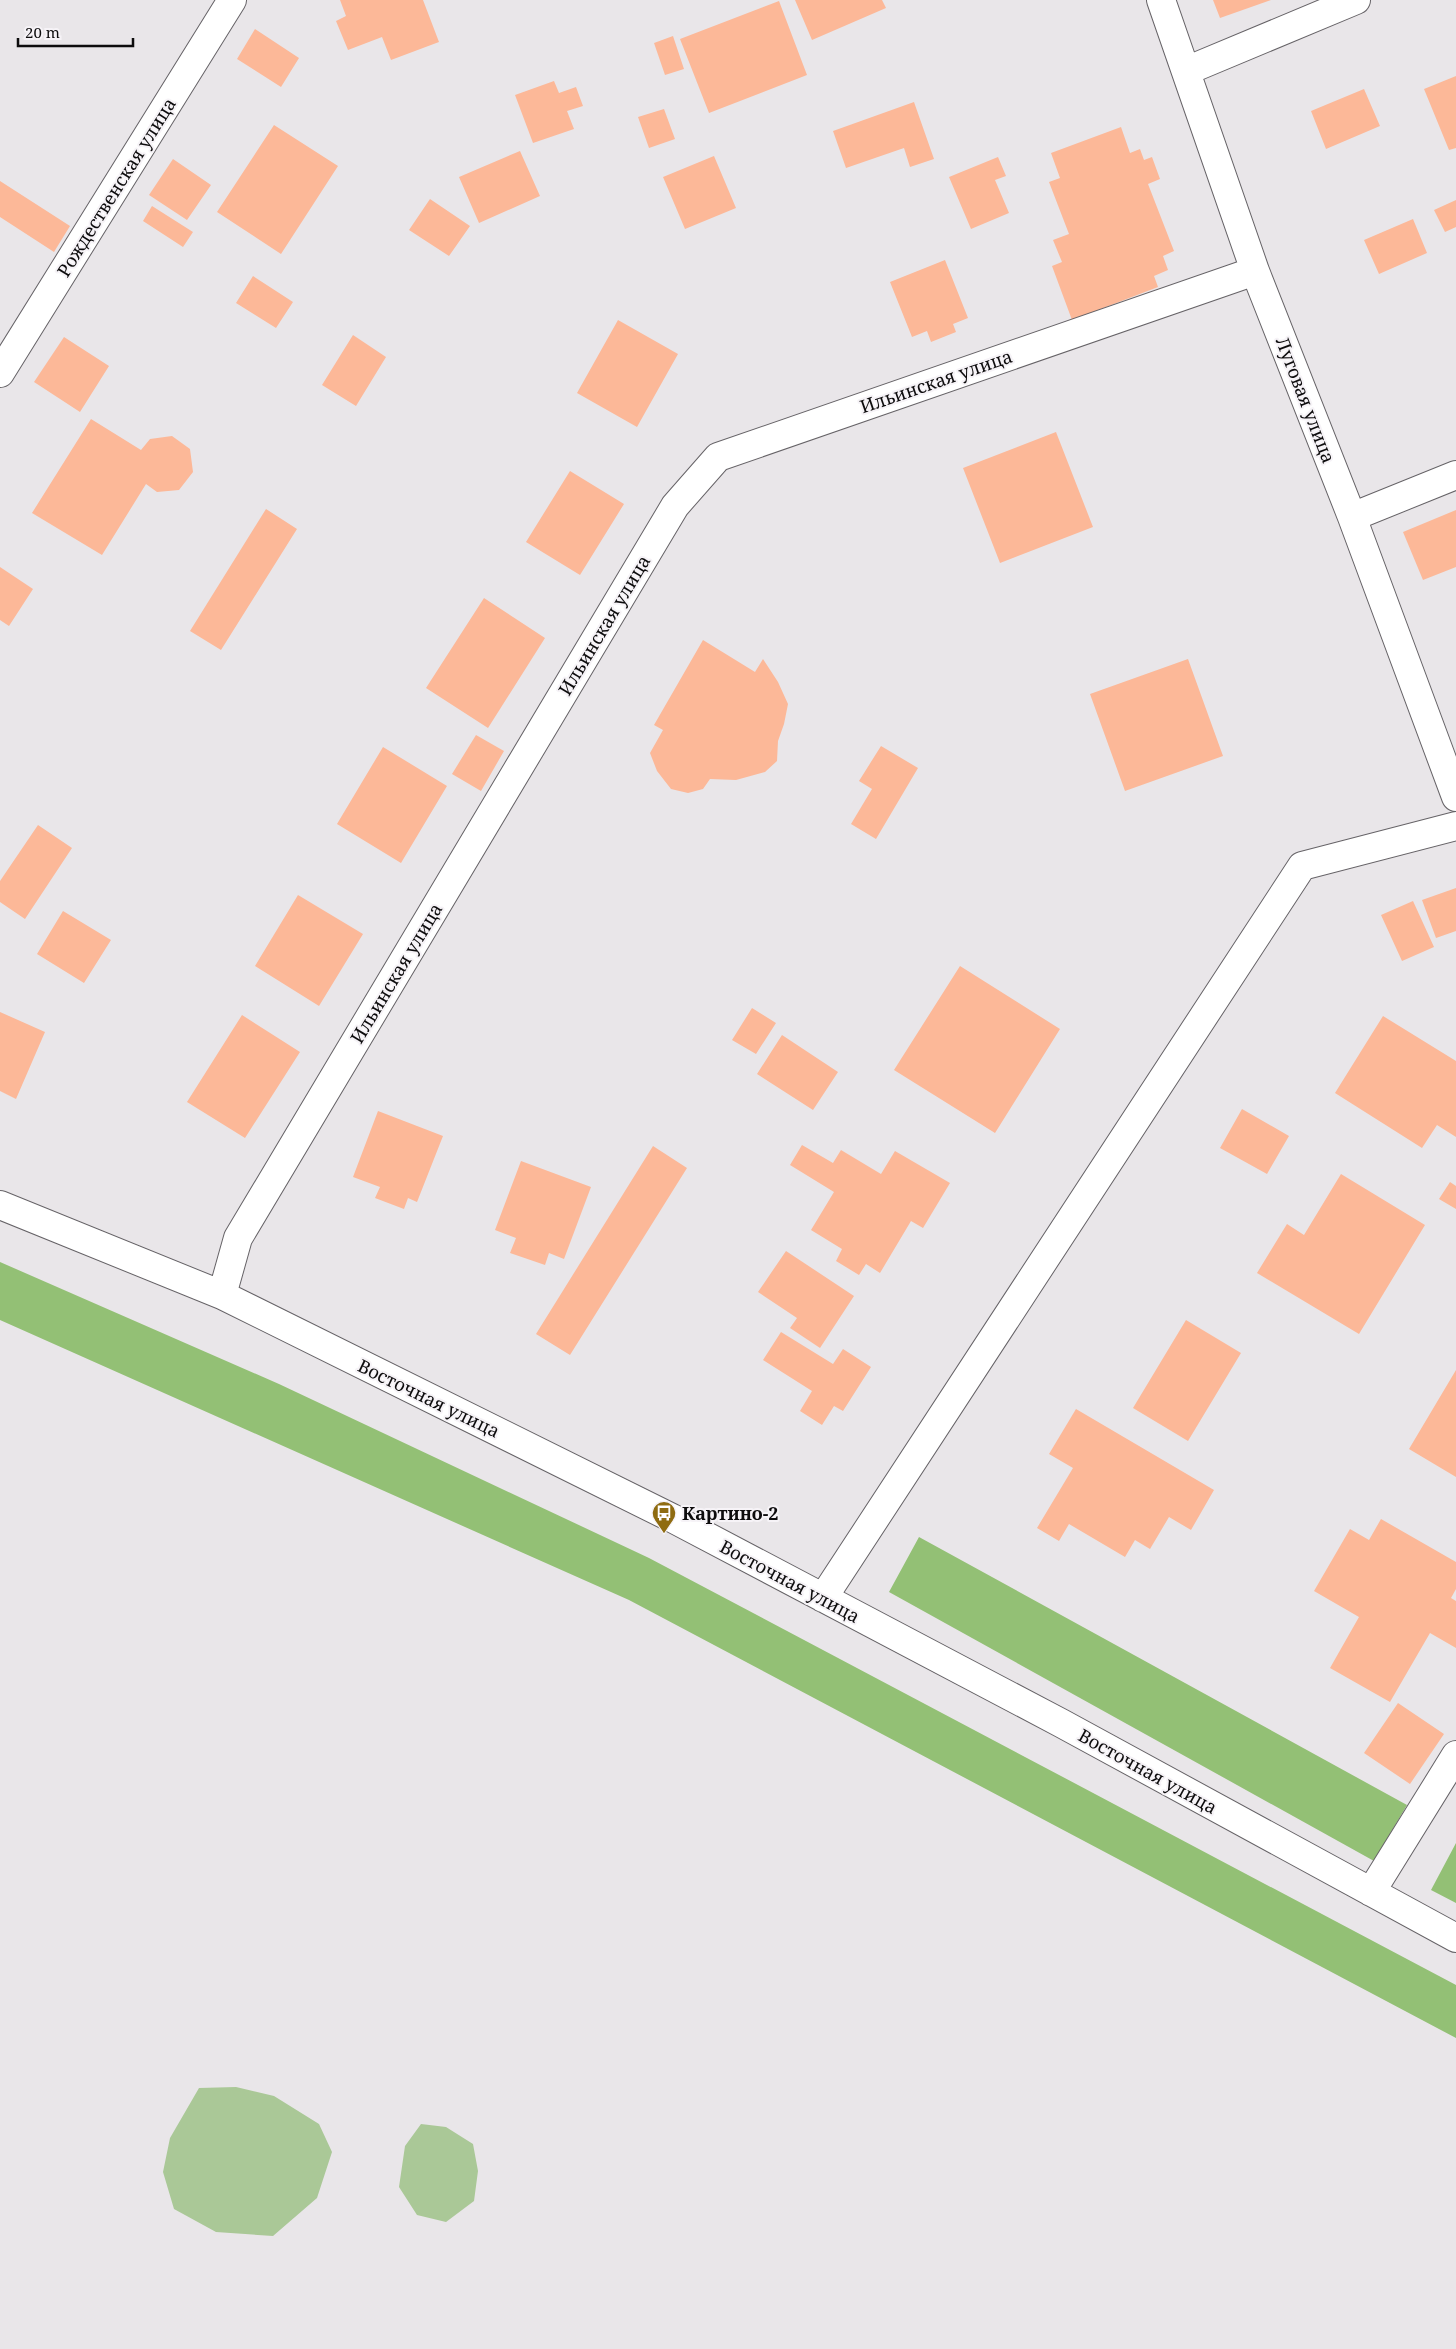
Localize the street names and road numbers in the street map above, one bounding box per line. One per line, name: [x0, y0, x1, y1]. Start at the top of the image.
street label: Рождественская улица: [51, 93, 181, 281]
street label: Луговая улица: [1271, 334, 1341, 466]
street label: Ильинская улица: [857, 344, 1015, 418]
street label: Ильинская улица: [553, 550, 655, 700]
street label: Ильинская улица: [345, 898, 447, 1048]
street label: Восточная улица: [354, 1353, 504, 1443]
street label: Восточная улица: [716, 1534, 864, 1628]
street label: Восточная улица: [1074, 1723, 1222, 1819]

